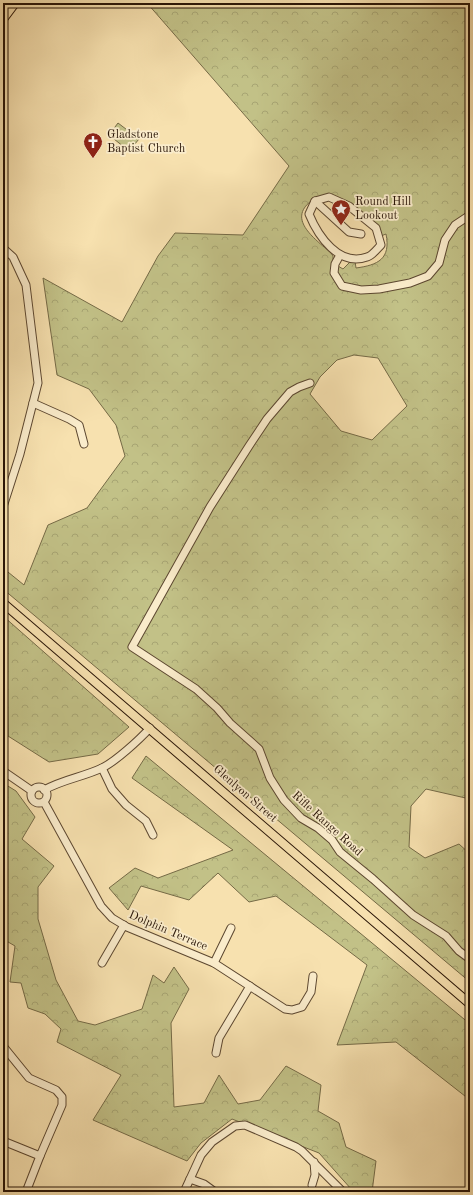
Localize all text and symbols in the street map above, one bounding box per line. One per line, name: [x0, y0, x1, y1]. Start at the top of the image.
place label: Gladstone Baptist Church: [107, 129, 186, 155]
church icon: Gladstone Baptist Church: [82, 131, 104, 159]
place label: Round Hill Lookout: [355, 196, 411, 222]
place icon: Round Hill Lookout: [330, 198, 352, 226]
street label: Glenlyon Street: [211, 763, 279, 825]
street label: Rifle Range Road: [289, 789, 365, 859]
street label: Dolphin Terrace: [127, 909, 210, 953]

